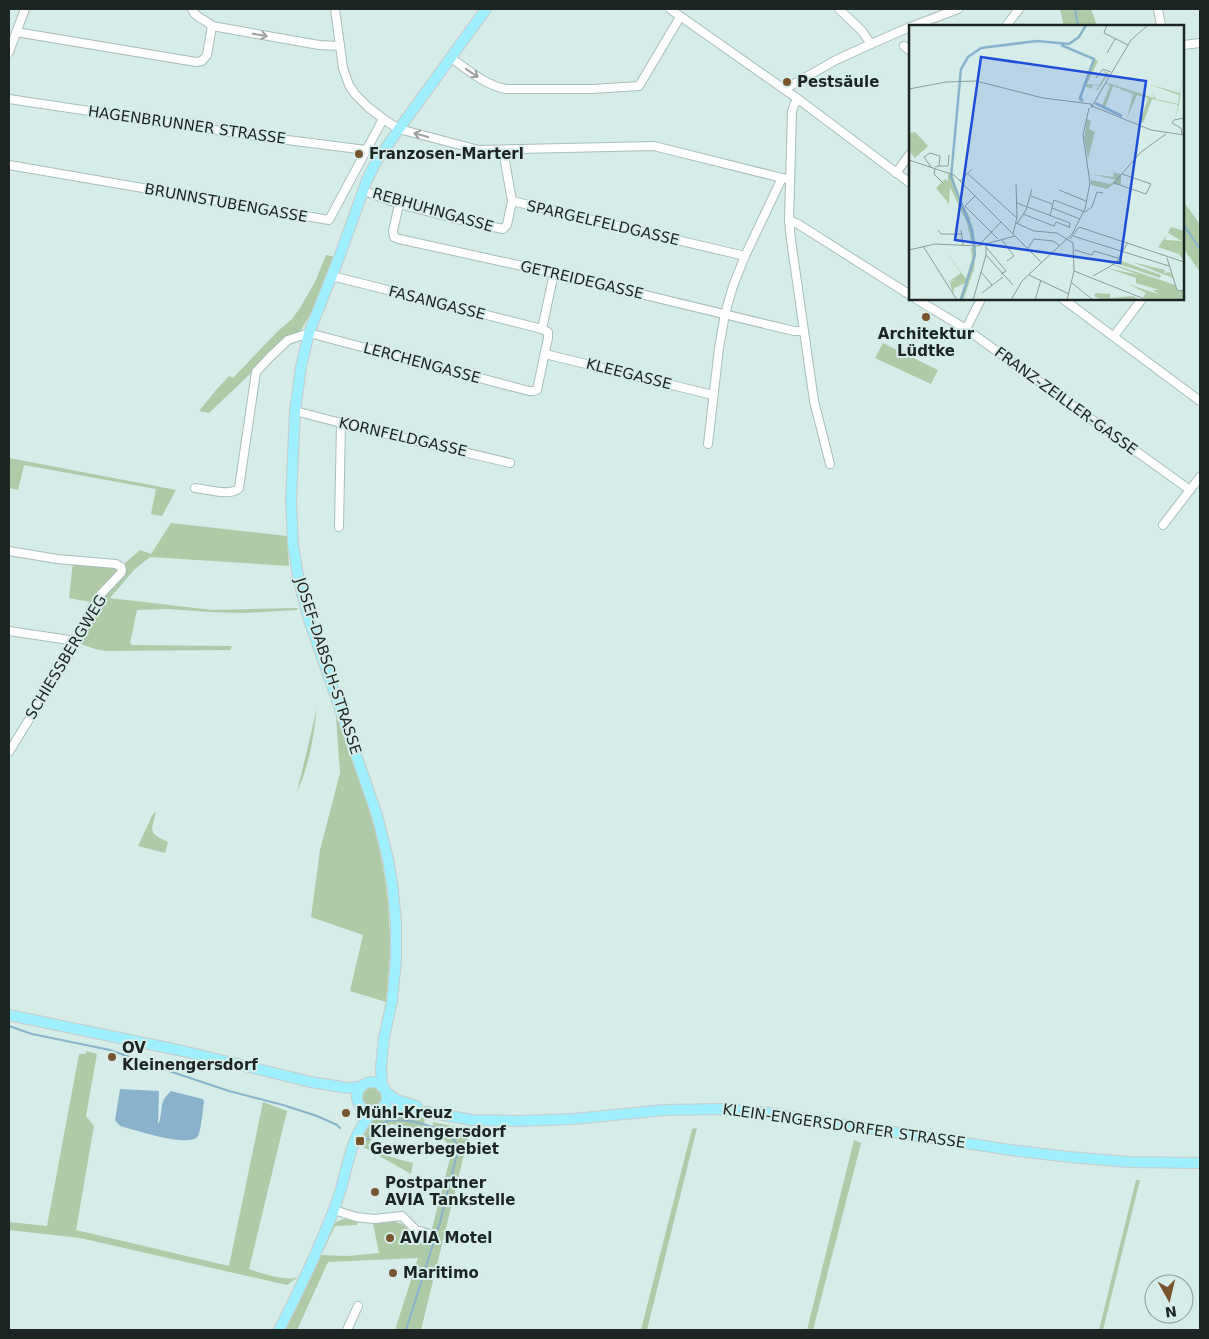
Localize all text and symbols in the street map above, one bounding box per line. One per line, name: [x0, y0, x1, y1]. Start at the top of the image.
inset map: [909, 25, 1184, 300]
one-way arrow: [252, 30, 268, 40]
one-way arrow: [465, 68, 479, 78]
place label: Pestsäule: [797, 73, 879, 91]
marker: Pestsäule: [781, 76, 793, 88]
street label: HAGENBRUNNER STRASSE: [87, 102, 287, 148]
one-way arrow: [414, 130, 430, 139]
place label: Franzosen-Marterl: [369, 145, 524, 163]
marker: Franzosen-Marterl: [353, 148, 365, 160]
street label: BRUNNSTUBENGASSE: [143, 180, 309, 226]
street label: REBHUHNGASSE: [370, 184, 496, 236]
street label: SPARGELFELDGASSE: [525, 197, 681, 249]
street label: GETREIDEGASSE: [519, 257, 645, 303]
street label: FASANGASSE: [387, 282, 487, 324]
marker: Architektur Lüdtke: [920, 311, 932, 323]
place label: Architektur Lüdtke: [878, 325, 975, 360]
street label: LERCHENGASSE: [362, 339, 482, 387]
street label: FRANZ-ZEILLER-GASSE: [991, 343, 1141, 459]
street label: KLEEGASSE: [584, 355, 674, 393]
street label: KORNFELDGASSE: [337, 414, 469, 460]
street label: JOSEF-DABSCH-STRASSE: [291, 574, 365, 757]
street label: SCHIESSBERGWEG: [22, 592, 110, 722]
place label: OV Kleinengersdorf: [122, 1039, 258, 1074]
marker: OV Kleinengersdorf: [106, 1051, 118, 1063]
street label: KLEIN-ENGERSDORFER STRASSE: [722, 1100, 966, 1152]
place label: Mühl-Kreuz: [356, 1104, 453, 1122]
marker: Mühl-Kreuz: [340, 1107, 352, 1119]
place label: Kleinengersdorf Gewerbegebiet: [370, 1123, 506, 1158]
marker: Kleinengersdorf Gewerbegebiet: [354, 1135, 366, 1147]
place label: Postpartner AVIA Tankstelle: [385, 1174, 515, 1209]
marker: Postpartner AVIA Tankstelle: [369, 1186, 381, 1198]
place label: AVIA Motel: [400, 1229, 492, 1247]
marker: AVIA Motel: [384, 1232, 396, 1244]
place label: Maritimo: [403, 1264, 479, 1282]
marker: Maritimo: [387, 1267, 399, 1279]
north arrow: [1144, 1274, 1194, 1324]
text: N: [1164, 1303, 1178, 1321]

